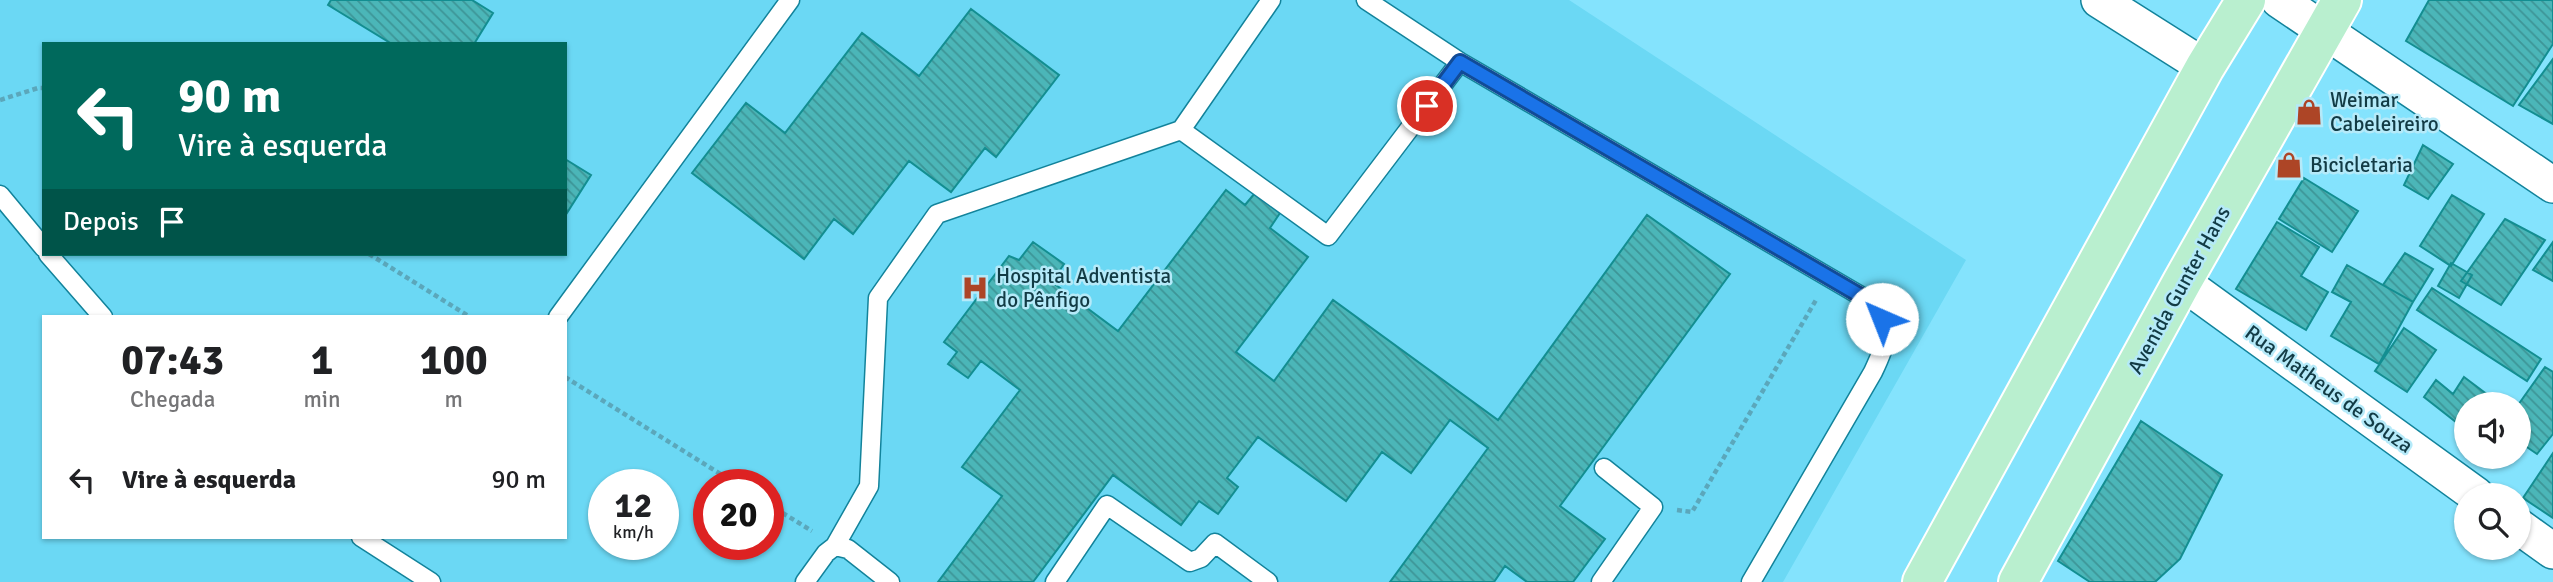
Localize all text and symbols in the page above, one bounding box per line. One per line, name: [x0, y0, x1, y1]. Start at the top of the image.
text: 90 m: [178, 66, 281, 126]
icon: left: [63, 70, 154, 161]
pin: [1397, 76, 1457, 136]
icon: arrive: [1408, 87, 1446, 125]
place label: Weimar Cabeleireiro: [2330, 87, 2439, 137]
shop icon: Weimar Cabeleireiro: [2294, 97, 2324, 127]
text: Vire à esquerda: [178, 126, 388, 165]
shop icon: Bicicletaria: [2274, 150, 2304, 180]
place label: Bicicletaria: [2310, 152, 2413, 178]
street label: Avenida Gunter Hans: [2122, 202, 2236, 378]
icon: arrive: [153, 203, 191, 241]
text: Depois: [63, 206, 139, 238]
place label: Hospital Adventista do Pênfigo: [996, 263, 1171, 313]
hospital icon: Hospital Adventista do Pênfigo: [960, 273, 990, 303]
position arrow: [1845, 282, 1919, 356]
street label: Rua Matheus de Souza: [2240, 319, 2418, 459]
text: 07:43: [121, 335, 224, 386]
text: 1: [311, 335, 333, 386]
text: 100: [420, 335, 488, 386]
text: Chegada: [130, 385, 215, 414]
text: min: [303, 385, 341, 414]
text: m: [445, 385, 463, 414]
map controls: [2454, 392, 2531, 560]
button: sound: [2454, 392, 2531, 469]
icon: left: [63, 461, 101, 499]
text: Vire à esquerda: [122, 464, 296, 496]
text: 90 m: [491, 464, 546, 496]
speed limit sign: 20: [693, 469, 784, 560]
button: search: [2454, 483, 2531, 560]
text: 12: [615, 484, 652, 527]
text: km/h: [613, 521, 654, 543]

